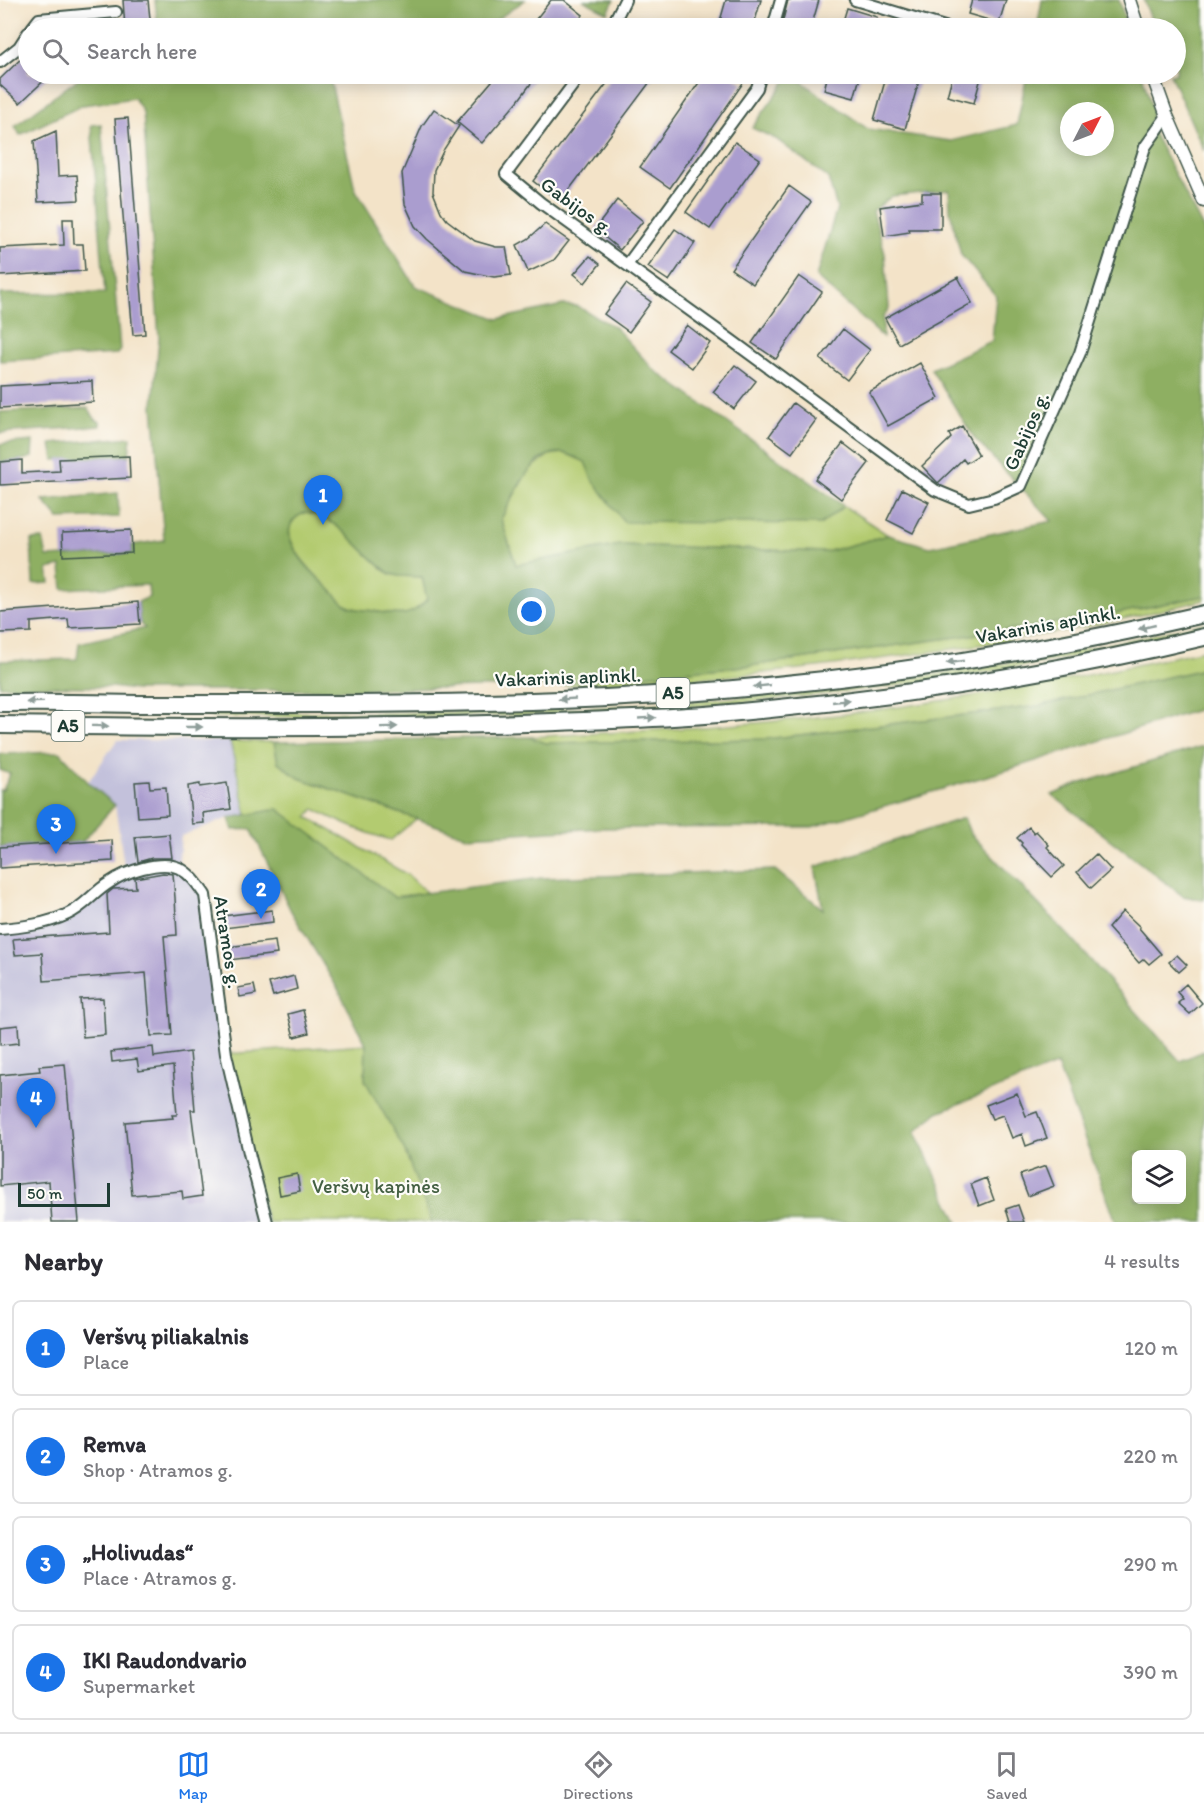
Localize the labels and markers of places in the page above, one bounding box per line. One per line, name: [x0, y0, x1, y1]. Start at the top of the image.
pin: 1: [304, 476, 342, 525]
pin: 3: [36, 804, 76, 854]
pin: 2: [242, 870, 280, 919]
pin: 4: [16, 1078, 56, 1128]

